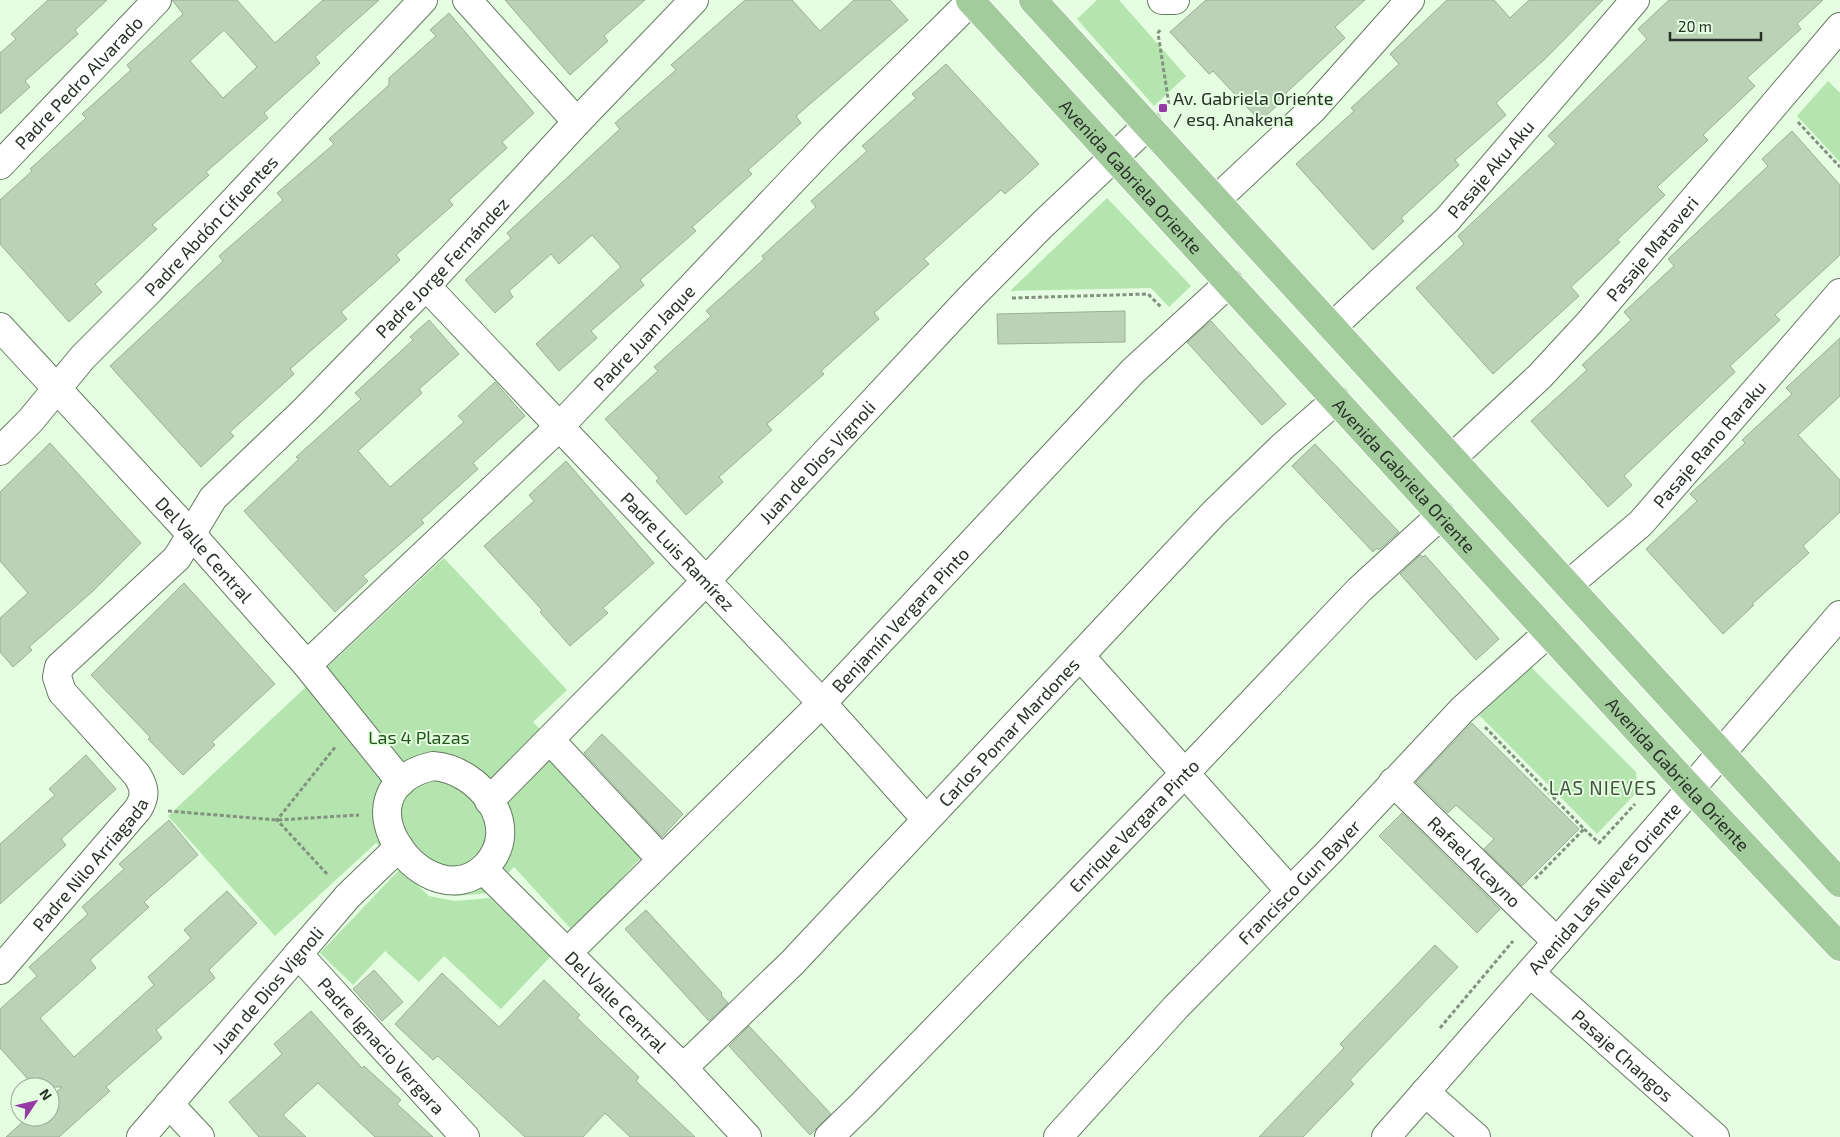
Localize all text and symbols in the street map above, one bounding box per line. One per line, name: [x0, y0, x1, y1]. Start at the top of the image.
scale bar: [1670, 10, 1761, 42]
street label: Padre Pedro Alvarado: [10, 11, 147, 154]
text: 20 m: [1678, 17, 1712, 35]
place label: Av. Gabriela Oriente / esq. Anakena: [1173, 87, 1333, 130]
street label: Avenida Gabriela Oriente: [1055, 95, 1207, 258]
marker: Av. Gabriela Oriente / esq. Anakena: [1157, 102, 1169, 114]
street label: Pasaje Aku Aku: [1442, 116, 1539, 223]
street label: Padre Abdón Cifuentes: [139, 150, 282, 300]
street label: Pasaje Mataveri: [1601, 192, 1703, 306]
street label: Padre Jorge Fernández: [371, 193, 513, 342]
street label: Padre Juan Jaque: [589, 280, 699, 395]
street label: Pasaje Rano Raraku: [1648, 376, 1770, 512]
street label: Avenida Gabriela Oriente: [1328, 394, 1481, 557]
street label: Juan de Dios Vignoli: [754, 396, 880, 528]
street label: Padre Luis Ramírez: [616, 487, 740, 615]
street label: Del Valle Central: [151, 492, 258, 607]
street label: Benjamín Vergara Pinto: [827, 542, 973, 697]
street label: Carlos Pomar Mardones: [934, 653, 1084, 811]
street label: Avenida Gabriela Oriente: [1602, 693, 1755, 855]
park label: Las 4 Plazas: [368, 726, 470, 748]
street label: Enrique Vergara Pinto: [1064, 754, 1203, 896]
district label: LAS NIEVES: [1549, 776, 1657, 799]
street label: Padre Nilo Arriagada: [27, 795, 153, 935]
street label: Avenida Las Nieves Oriente: [1523, 798, 1685, 978]
street label: Rafael Alcayno: [1423, 811, 1526, 912]
street label: Francisco Gun Bayer: [1233, 815, 1365, 949]
street label: Juan de Dios Vignoli: [207, 922, 328, 1058]
street label: Del Valle Central: [561, 946, 672, 1057]
street label: Padre Ignacio Vergara: [314, 973, 450, 1119]
street label: Pasaje Changos: [1568, 1005, 1678, 1106]
north arrow: [10, 1077, 60, 1127]
text: N: [36, 1085, 56, 1103]

